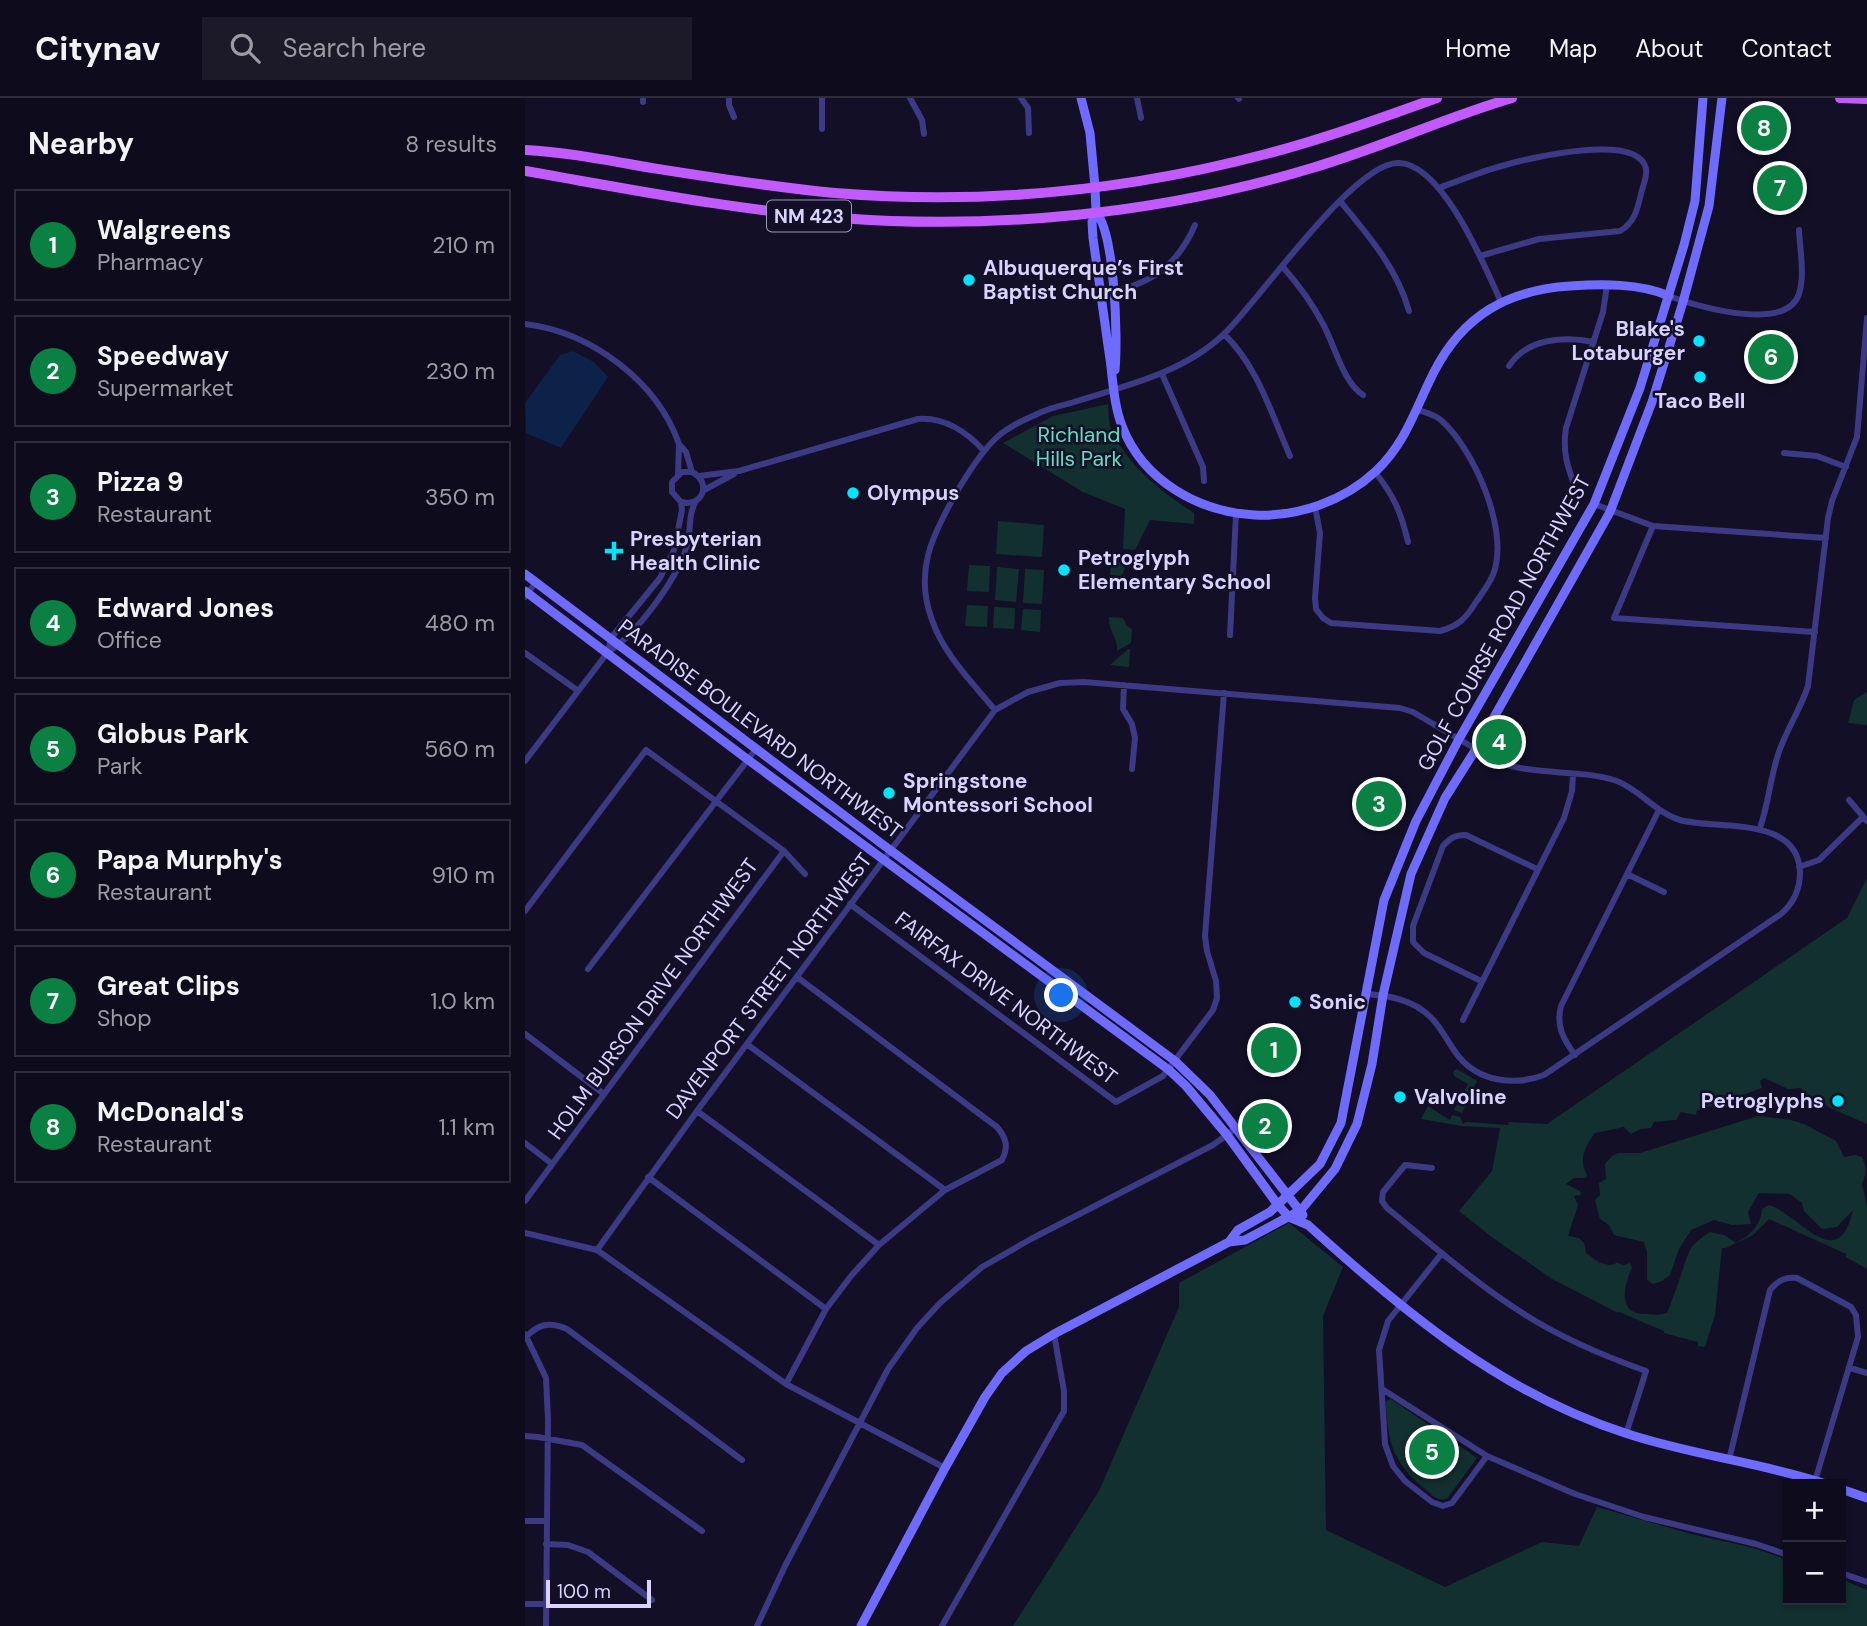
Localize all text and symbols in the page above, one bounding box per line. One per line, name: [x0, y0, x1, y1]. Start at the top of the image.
search box: [202, 17, 692, 80]
text: Citynav: [35, 27, 160, 70]
icon: search: [226, 29, 264, 67]
text: Search here: [282, 31, 426, 65]
text: Home: [1445, 33, 1511, 64]
text: Map: [1549, 33, 1597, 64]
text: About: [1635, 33, 1704, 64]
text: Contact: [1742, 33, 1832, 64]
pin: 8: [1741, 102, 1787, 154]
text: Nearby: [28, 124, 134, 163]
text: 8 results: [405, 129, 497, 159]
pin: 7: [1757, 162, 1803, 214]
road number: NM 423: [767, 200, 851, 232]
text: Walgreens: [97, 213, 231, 247]
text: 1: [49, 230, 57, 260]
text: 210 m: [432, 230, 495, 260]
text: Pharmacy: [97, 247, 204, 277]
place label: Albuquerque’s First Baptist Church: [983, 254, 1184, 306]
marker: Albuquerque’s First Baptist Church: [961, 272, 977, 288]
place label: Blake's Lotaburger: [1572, 315, 1685, 367]
pin: 6: [1748, 331, 1794, 383]
marker: Blake's Lotaburger: [1691, 333, 1707, 349]
text: Speedway: [97, 339, 229, 373]
text: 2: [46, 356, 60, 386]
text: 230 m: [426, 356, 495, 386]
marker: Taco Bell: [1692, 369, 1708, 385]
text: Supermarket: [97, 373, 233, 403]
place label: Taco Bell: [1655, 387, 1745, 415]
park label: Richland Hills Park: [1036, 421, 1123, 473]
text: Pizza 9: [97, 465, 183, 499]
street label: GOLF COURSE ROAD NORTHWEST: [1411, 470, 1597, 776]
place label: Olympus: [867, 479, 959, 507]
text: 3: [46, 482, 60, 512]
text: 350 m: [425, 482, 495, 512]
marker: Olympus: [845, 485, 861, 501]
text: Restaurant: [97, 499, 212, 529]
place label: Presbyterian Health Clinic: [630, 525, 762, 577]
marker: Presbyterian Health Clinic: [604, 541, 624, 561]
place label: Petroglyph Elementary School: [1078, 544, 1271, 596]
marker: Petroglyph Elementary School: [1056, 562, 1072, 578]
text: Edward Jones: [97, 591, 274, 625]
text: 4: [46, 608, 60, 638]
text: 480 m: [425, 608, 495, 638]
street label: PARADISE BOULEVARD NORTHWEST: [612, 613, 908, 845]
text: Office: [97, 625, 162, 655]
pin: 4: [1476, 716, 1522, 768]
text: Globus Park: [97, 717, 249, 751]
text: 5: [46, 734, 60, 764]
text: 560 m: [424, 734, 495, 764]
text: Park: [97, 751, 142, 781]
place label: Springstone Montessori School: [903, 767, 1093, 819]
pin: 3: [1356, 778, 1402, 830]
marker: Springstone Montessori School: [881, 785, 897, 801]
text: Papa Murphy's: [97, 843, 283, 877]
street label: DAVENPORT STREET NORTHWEST: [660, 847, 878, 1125]
street label: HOLM BURSON DRIVE NORTHWEST: [542, 853, 765, 1145]
text: 6: [46, 860, 60, 890]
text: 910 m: [431, 860, 495, 890]
text: Restaurant: [97, 877, 212, 907]
street label: FAIRFAX DRIVE NORTHWEST: [889, 905, 1123, 1091]
text: Great Clips: [97, 969, 240, 1003]
your location: [1044, 978, 1078, 1012]
text: 7: [47, 986, 59, 1016]
text: 1.0 km: [430, 986, 495, 1016]
place label: Sonic: [1309, 988, 1366, 1016]
marker: Sonic: [1287, 994, 1303, 1010]
text: Shop: [97, 1003, 152, 1033]
pin: 1: [1251, 1024, 1297, 1076]
place label: Valvoline: [1414, 1083, 1507, 1111]
place label: Petroglyphs: [1701, 1087, 1824, 1115]
marker: Valvoline: [1392, 1089, 1408, 1105]
marker: Petroglyphs: [1830, 1093, 1846, 1109]
text: McDonald's: [97, 1095, 244, 1129]
pin: 2: [1242, 1100, 1288, 1152]
text: 8: [46, 1112, 60, 1142]
text: 1.1 km: [438, 1112, 495, 1142]
text: Restaurant: [97, 1129, 212, 1159]
pin: 5: [1409, 1426, 1455, 1478]
map controls: [1783, 1479, 1846, 1605]
button: +: [1783, 1479, 1846, 1542]
button: −: [1783, 1542, 1846, 1605]
scale bar: [546, 1577, 651, 1609]
text: 100 m: [557, 1579, 611, 1604]

